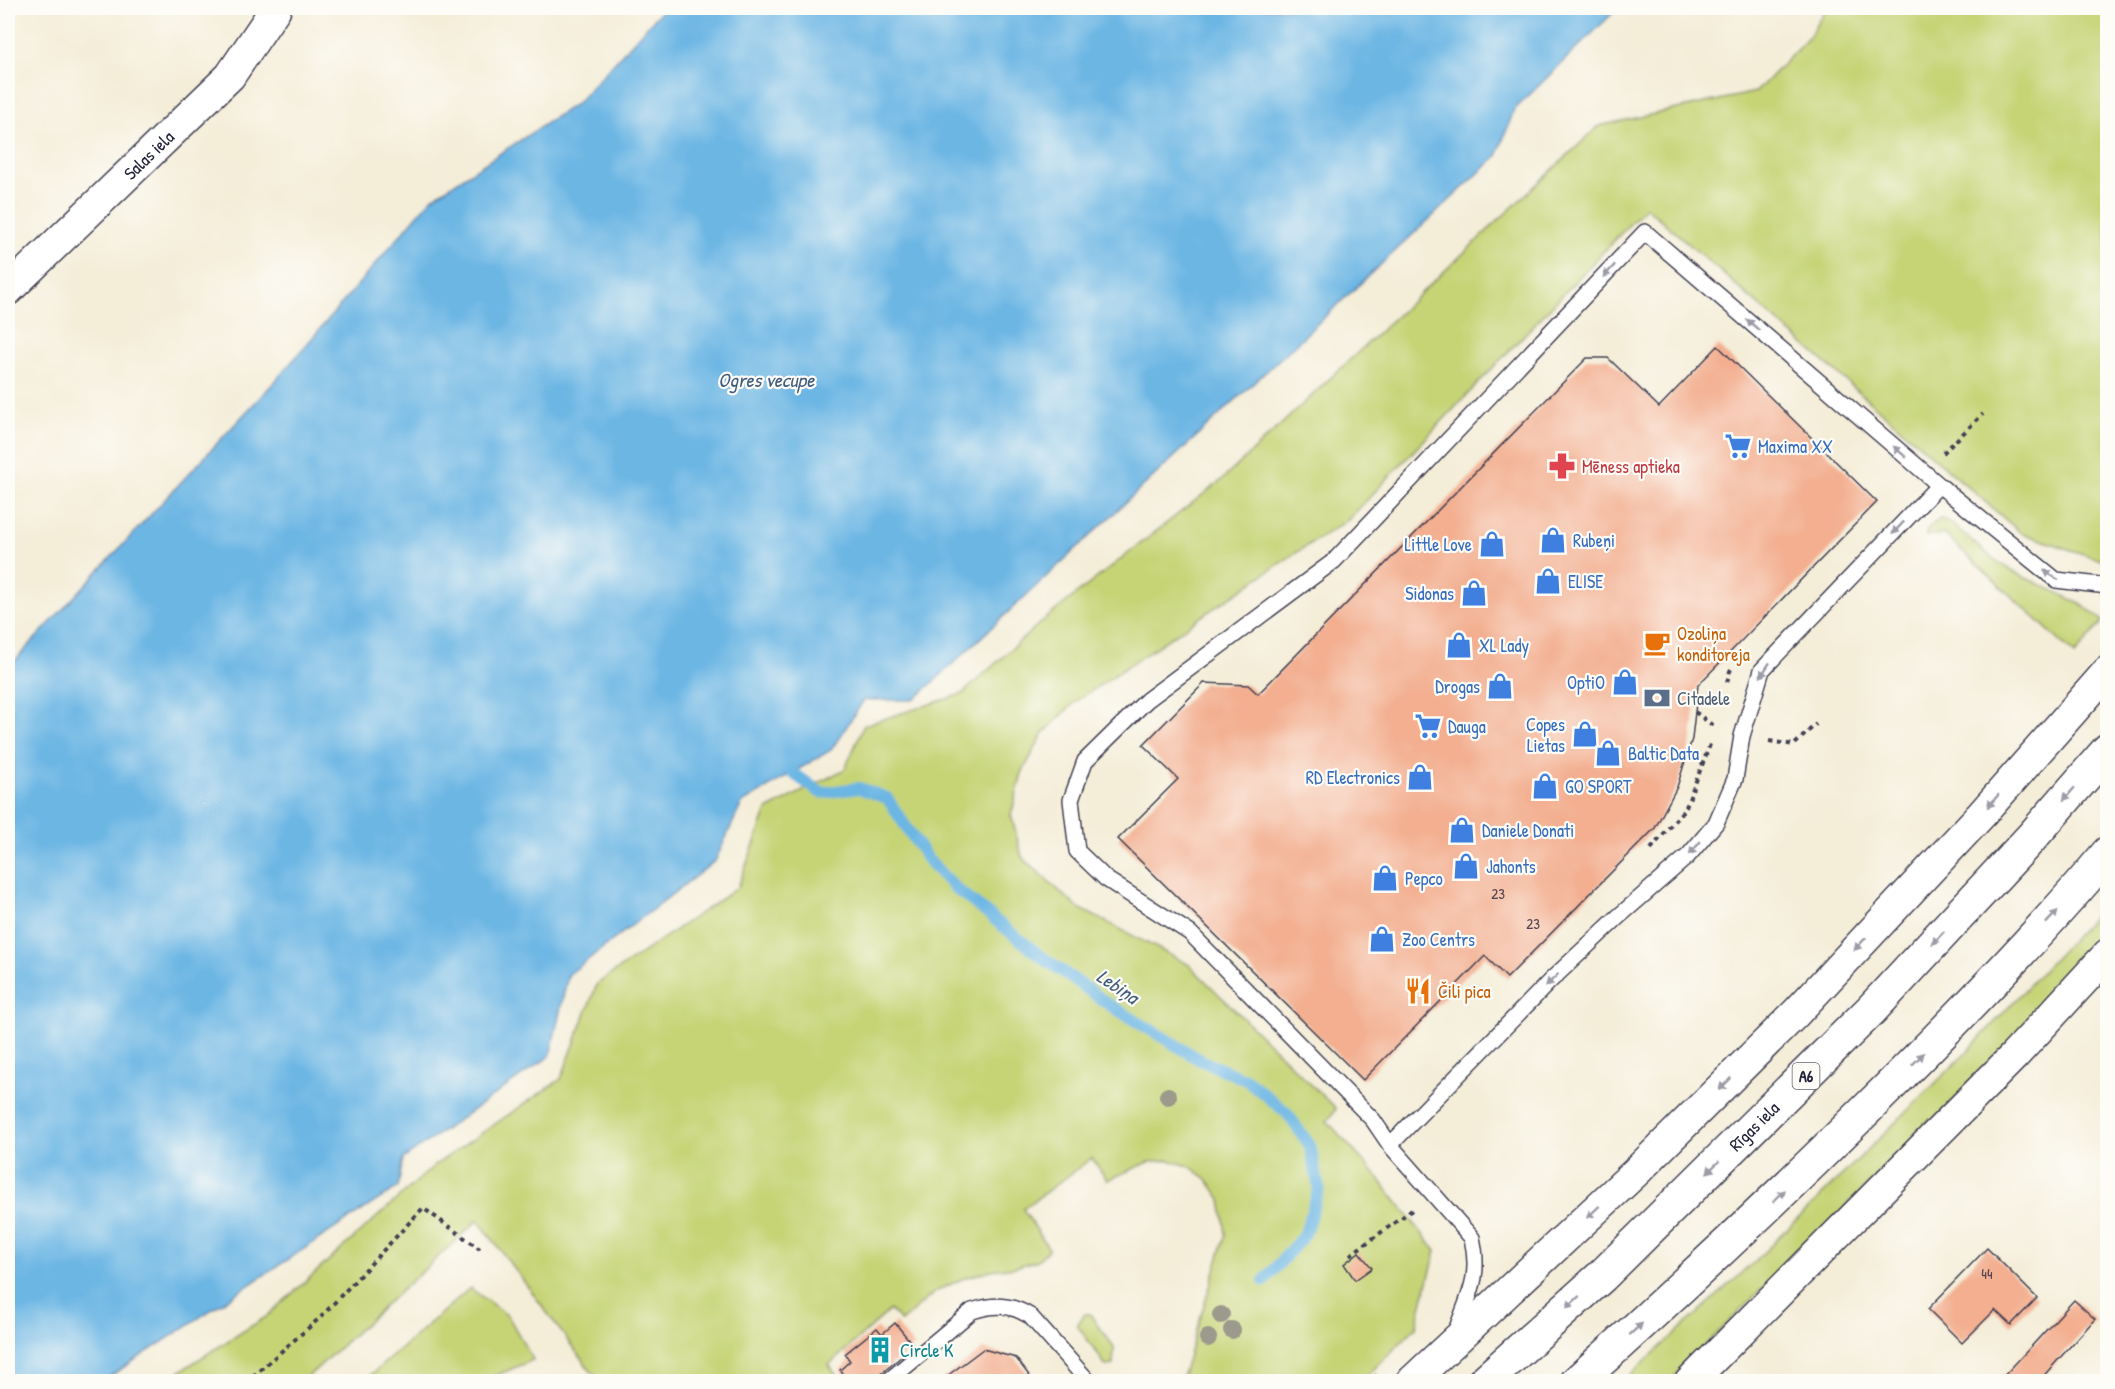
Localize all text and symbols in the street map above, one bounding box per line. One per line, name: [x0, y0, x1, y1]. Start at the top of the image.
street label: Salas iela: [118, 124, 179, 185]
one-way arrow: [1602, 264, 1616, 278]
one-way arrow: [1745, 318, 1761, 331]
water label: Ogres vecupe: [718, 366, 815, 394]
supermarket icon: Maxima XX: [1723, 431, 1753, 461]
place label: Maxima XX: [1758, 434, 1833, 459]
one-way arrow: [1893, 446, 1908, 459]
pharmacy icon: Mēness aptieka: [1547, 451, 1577, 481]
place label: Mēness aptieka: [1582, 454, 1680, 479]
one-way arrow: [1892, 520, 1906, 534]
shop icon: Rubeņi: [1538, 525, 1568, 555]
place label: Rubeņi: [1573, 528, 1615, 553]
shop icon: Little Love: [1477, 529, 1507, 559]
place label: Little Love: [1404, 532, 1472, 557]
shop icon: ELISE: [1533, 566, 1563, 596]
place label: ELISE: [1568, 569, 1603, 594]
one-way arrow: [2043, 569, 2060, 580]
shop icon: Sidonas: [1459, 578, 1489, 608]
place label: Sidonas: [1405, 581, 1454, 606]
place label: Ozoliņa konditoreja: [1677, 621, 1750, 667]
cafe icon: Ozoliņa konditoreja: [1642, 628, 1672, 658]
shop icon: XL Lady: [1444, 630, 1474, 660]
place label: XL Lady: [1479, 633, 1529, 658]
one-way arrow: [1760, 661, 1771, 678]
shop icon: OptiO: [1610, 667, 1640, 697]
place label: OptiO: [1567, 670, 1605, 695]
shop icon: Drogas: [1485, 671, 1515, 701]
place label: Drogas: [1435, 674, 1480, 699]
bank icon: Citadele: [1642, 683, 1672, 713]
place label: Citadele: [1677, 686, 1730, 711]
supermarket icon: Dauga: [1413, 711, 1443, 741]
place label: Copes Lietas: [1526, 712, 1565, 758]
place label: Dauga: [1448, 714, 1486, 739]
shop icon: Copes Lietas: [1570, 719, 1600, 749]
shop icon: Baltic Data: [1593, 738, 1623, 768]
place label: Baltic Data: [1628, 741, 1699, 766]
shop icon: RD Electronics: [1405, 762, 1435, 792]
place label: RD Electronics: [1306, 765, 1400, 790]
shop icon: GO SPORT: [1530, 771, 1560, 801]
place label: GO SPORT: [1565, 774, 1632, 799]
one-way arrow: [2063, 786, 2076, 801]
one-way arrow: [1986, 794, 2000, 809]
shop icon: Daniele Donati: [1447, 815, 1477, 845]
place label: Daniele Donati: [1482, 818, 1574, 843]
one-way arrow: [1689, 840, 1702, 855]
shop icon: Jahonts: [1451, 851, 1481, 881]
place label: Jahonts: [1486, 854, 1536, 879]
shop icon: Pepco: [1370, 863, 1400, 893]
place label: Pepco: [1405, 866, 1443, 891]
house number: 23: [1491, 883, 1505, 904]
one-way arrow: [2044, 910, 2058, 924]
house number: 23: [1526, 913, 1540, 934]
shop icon: Zoo Centrs: [1367, 924, 1397, 954]
place label: Zoo Centrs: [1402, 927, 1475, 952]
one-way arrow: [1931, 931, 1945, 946]
one-way arrow: [1854, 937, 1868, 951]
water label: Lebiņa: [1092, 962, 1146, 1011]
one-way arrow: [1545, 972, 1559, 986]
restaurant icon: Čili pica: [1403, 976, 1433, 1006]
place label: Čili pica: [1438, 979, 1491, 1004]
one-way arrow: [1910, 1052, 1925, 1066]
road number: A6: [1792, 1063, 1820, 1089]
one-way arrow: [1718, 1077, 1732, 1091]
street label: Rīgas iela: [1723, 1095, 1784, 1156]
one-way arrow: [1707, 1160, 1721, 1174]
one-way arrow: [1771, 1189, 1786, 1203]
one-way arrow: [1586, 1205, 1601, 1219]
house number: 44: [1981, 1263, 1993, 1284]
one-way arrow: [1565, 1296, 1580, 1309]
one-way arrow: [1628, 1323, 1643, 1336]
building icon: Circle K: [865, 1335, 895, 1365]
place label: Circle K: [900, 1338, 954, 1363]

